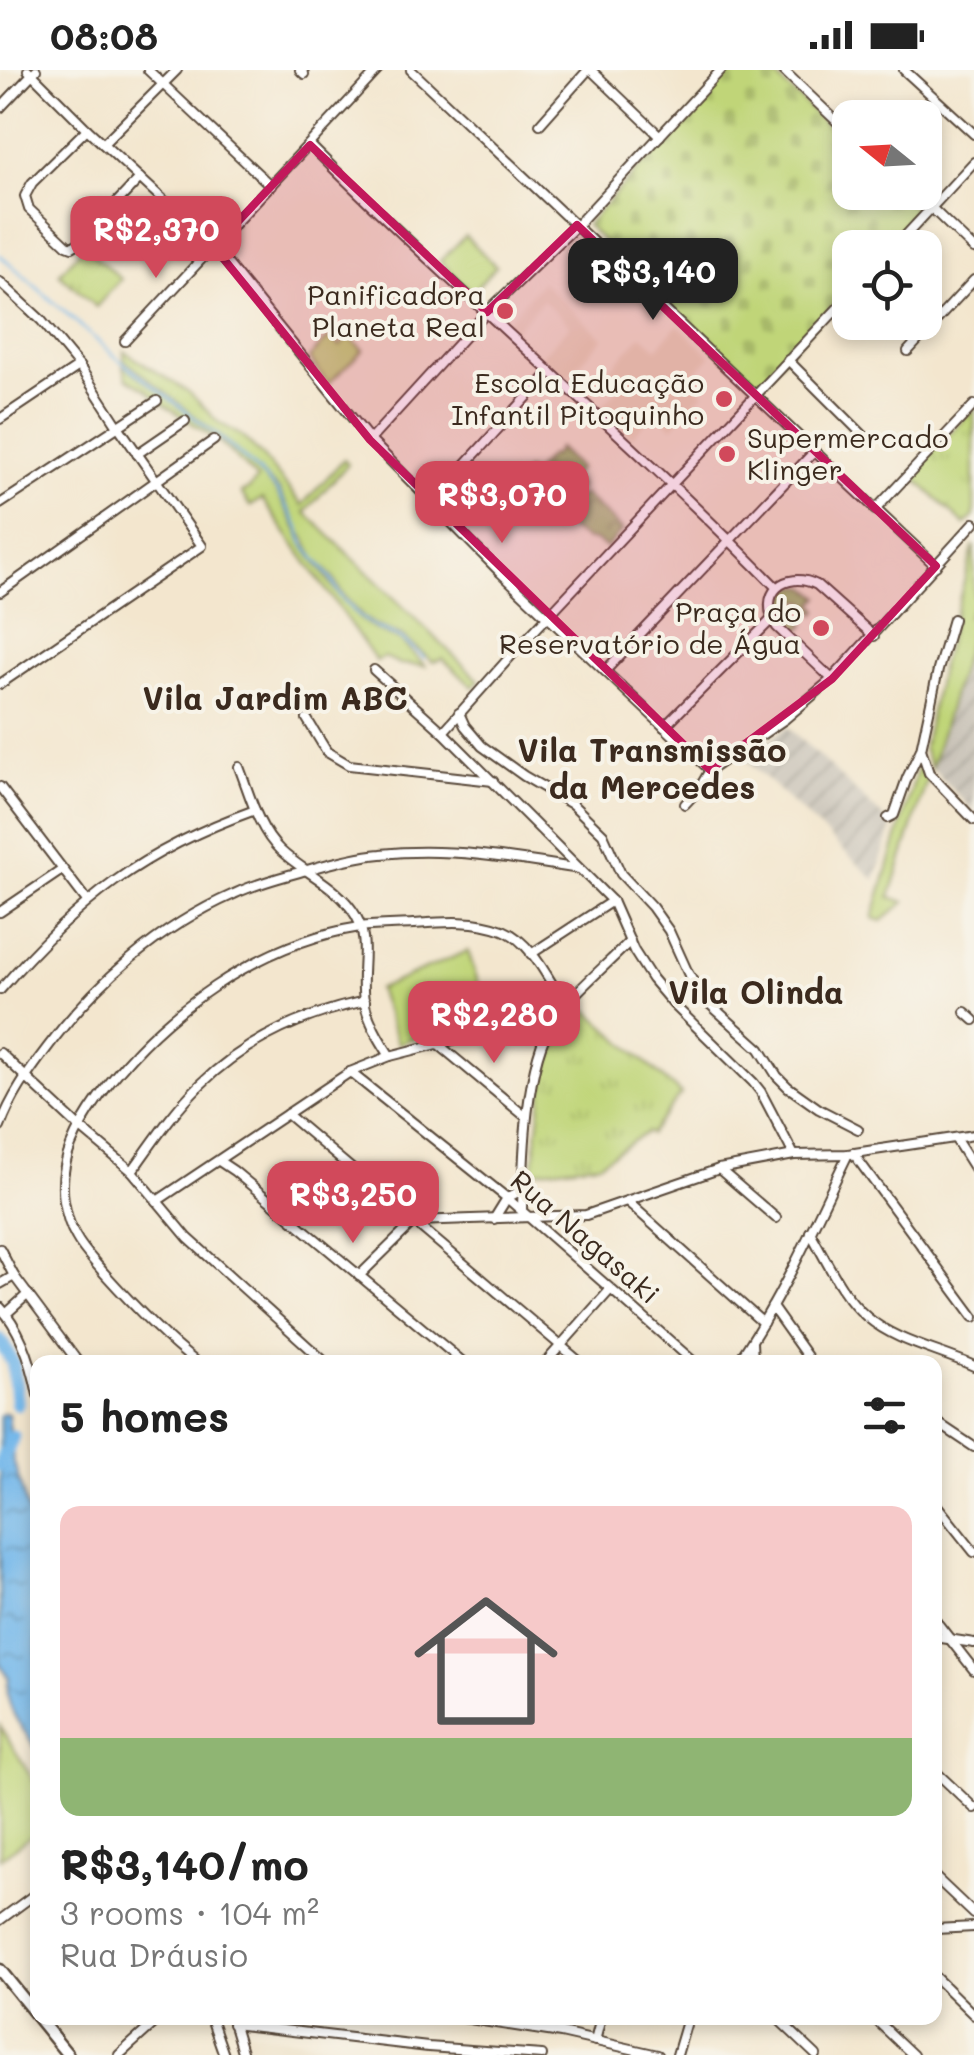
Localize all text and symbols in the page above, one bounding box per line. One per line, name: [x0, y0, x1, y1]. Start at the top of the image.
text: 08:08: [50, 10, 158, 60]
north arrow: [832, 100, 942, 210]
map controls: [832, 100, 942, 340]
pin: R$2,370: [64, 196, 248, 281]
text: R$2,370: [92, 207, 220, 249]
button: locate: [832, 230, 942, 340]
pin: R$3,140: [561, 238, 745, 323]
text: R$3,140: [590, 249, 716, 291]
place label: Panificadora Planeta Real: [307, 276, 485, 344]
marker: Panificadora Planeta Real: [494, 300, 516, 322]
place label: Escola Educação Infantil Pitoquinho: [451, 364, 704, 432]
marker: Escola Educação Infantil Pitoquinho: [713, 388, 735, 410]
place label: Supermercado Klinger: [747, 419, 949, 487]
marker: Supermercado Klinger: [716, 443, 738, 465]
pin: R$3,070: [410, 461, 594, 546]
text: R$3,070: [437, 472, 567, 514]
place label: Praça do Reservatório de Água: [499, 593, 801, 661]
marker: Praça do Reservatório de Água: [810, 617, 832, 639]
district label: Vila Jardim ABC: [143, 676, 407, 718]
district label: Vila Transmissão da Mercedes: [517, 728, 787, 807]
district label: Vila Olinda: [668, 970, 844, 1012]
pin: R$2,280: [402, 981, 586, 1066]
text: R$2,280: [430, 992, 558, 1034]
pin: R$3,250: [261, 1161, 445, 1246]
street label: Rua Nagasaki: [504, 1162, 668, 1311]
text: R$3,250: [289, 1172, 417, 1214]
text: 5 homes: [60, 1388, 229, 1443]
icon: filters: [857, 1388, 912, 1443]
icon: home: [396, 1571, 576, 1751]
text: R$3,140/mo: [60, 1836, 309, 1891]
text: 3 rooms · 104 m²: [60, 1891, 319, 1933]
text: Rua Dráusio: [60, 1933, 248, 1975]

